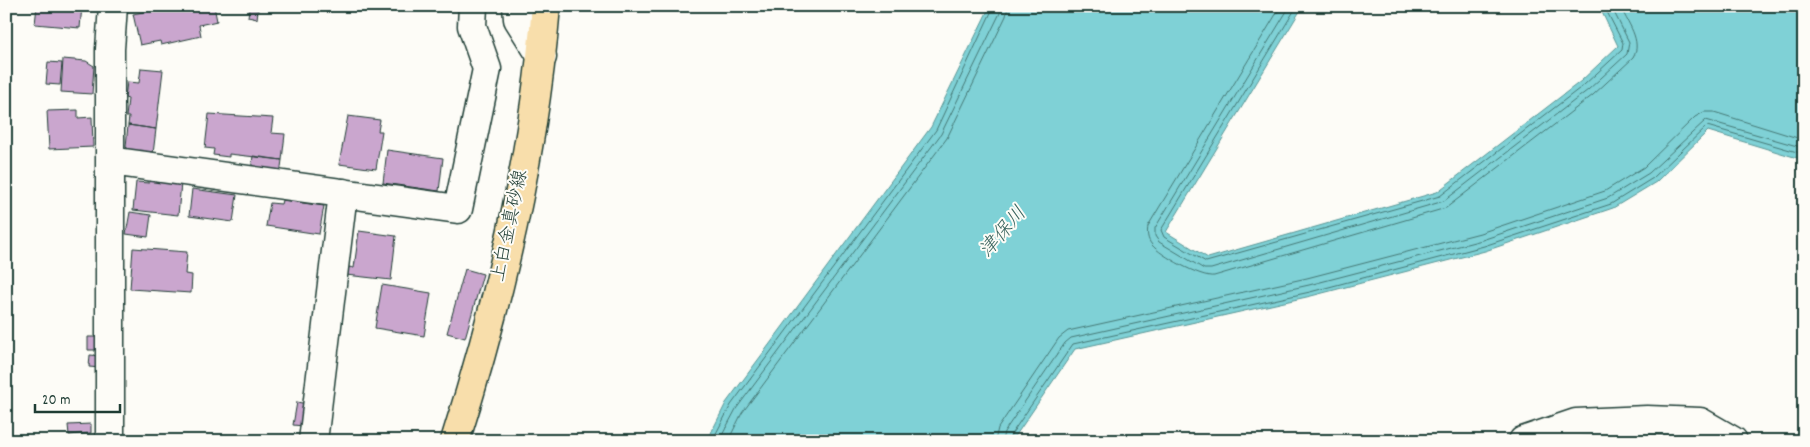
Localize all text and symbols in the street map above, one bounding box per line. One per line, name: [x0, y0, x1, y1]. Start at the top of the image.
street label: 上白金真砂線: [486, 167, 536, 285]
water label: 津保川: [974, 201, 1034, 265]
scale bar: [35, 382, 120, 414]
text: 20 m: [42, 390, 70, 412]

